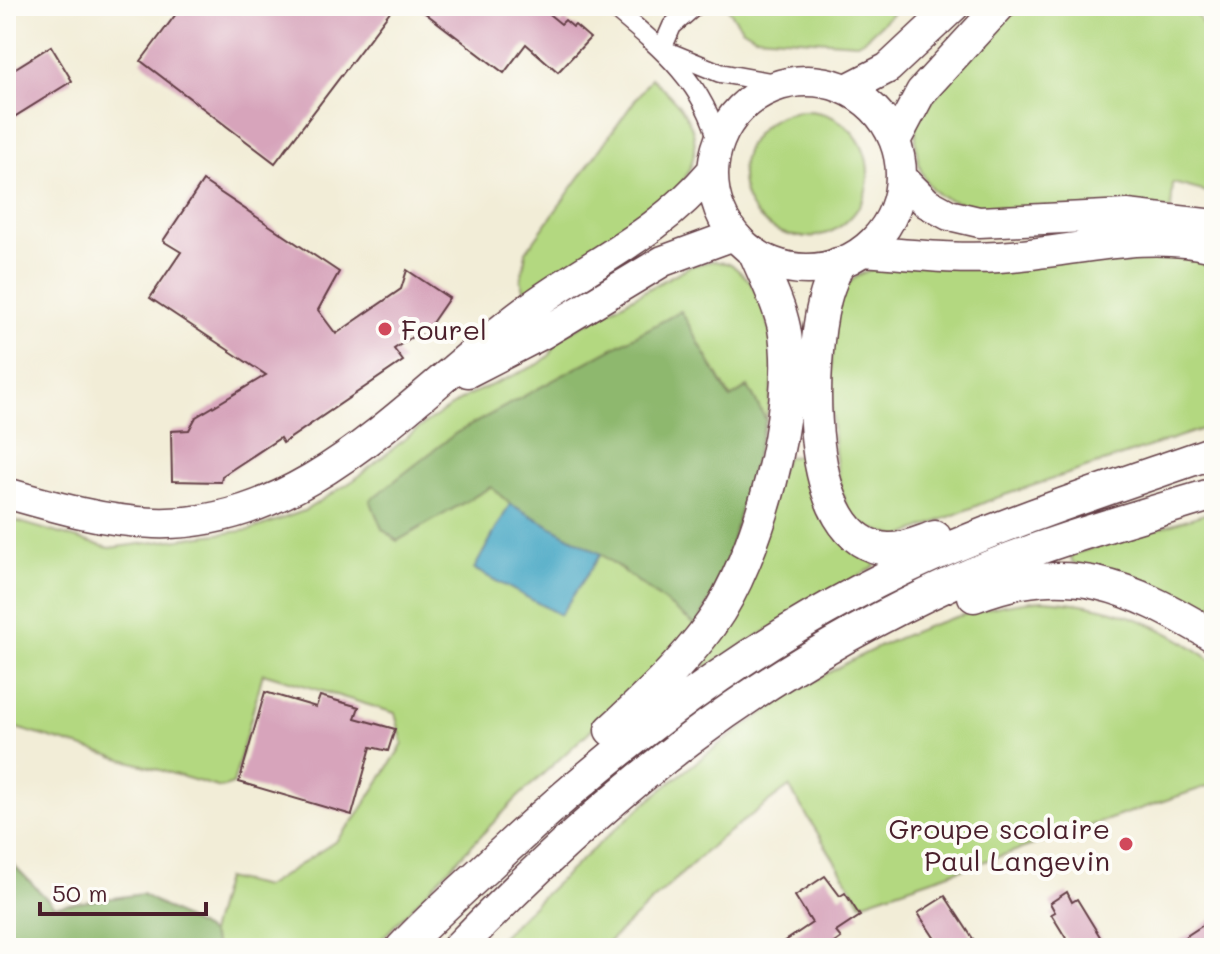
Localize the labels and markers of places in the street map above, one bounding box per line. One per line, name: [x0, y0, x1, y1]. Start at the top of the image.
place label: Fourel: [401, 311, 487, 347]
marker: Fourel: [376, 320, 394, 338]
place label: Groupe scolaire Paul Langevin: [889, 810, 1110, 878]
marker: Groupe scolaire Paul Langevin: [1117, 835, 1135, 853]

